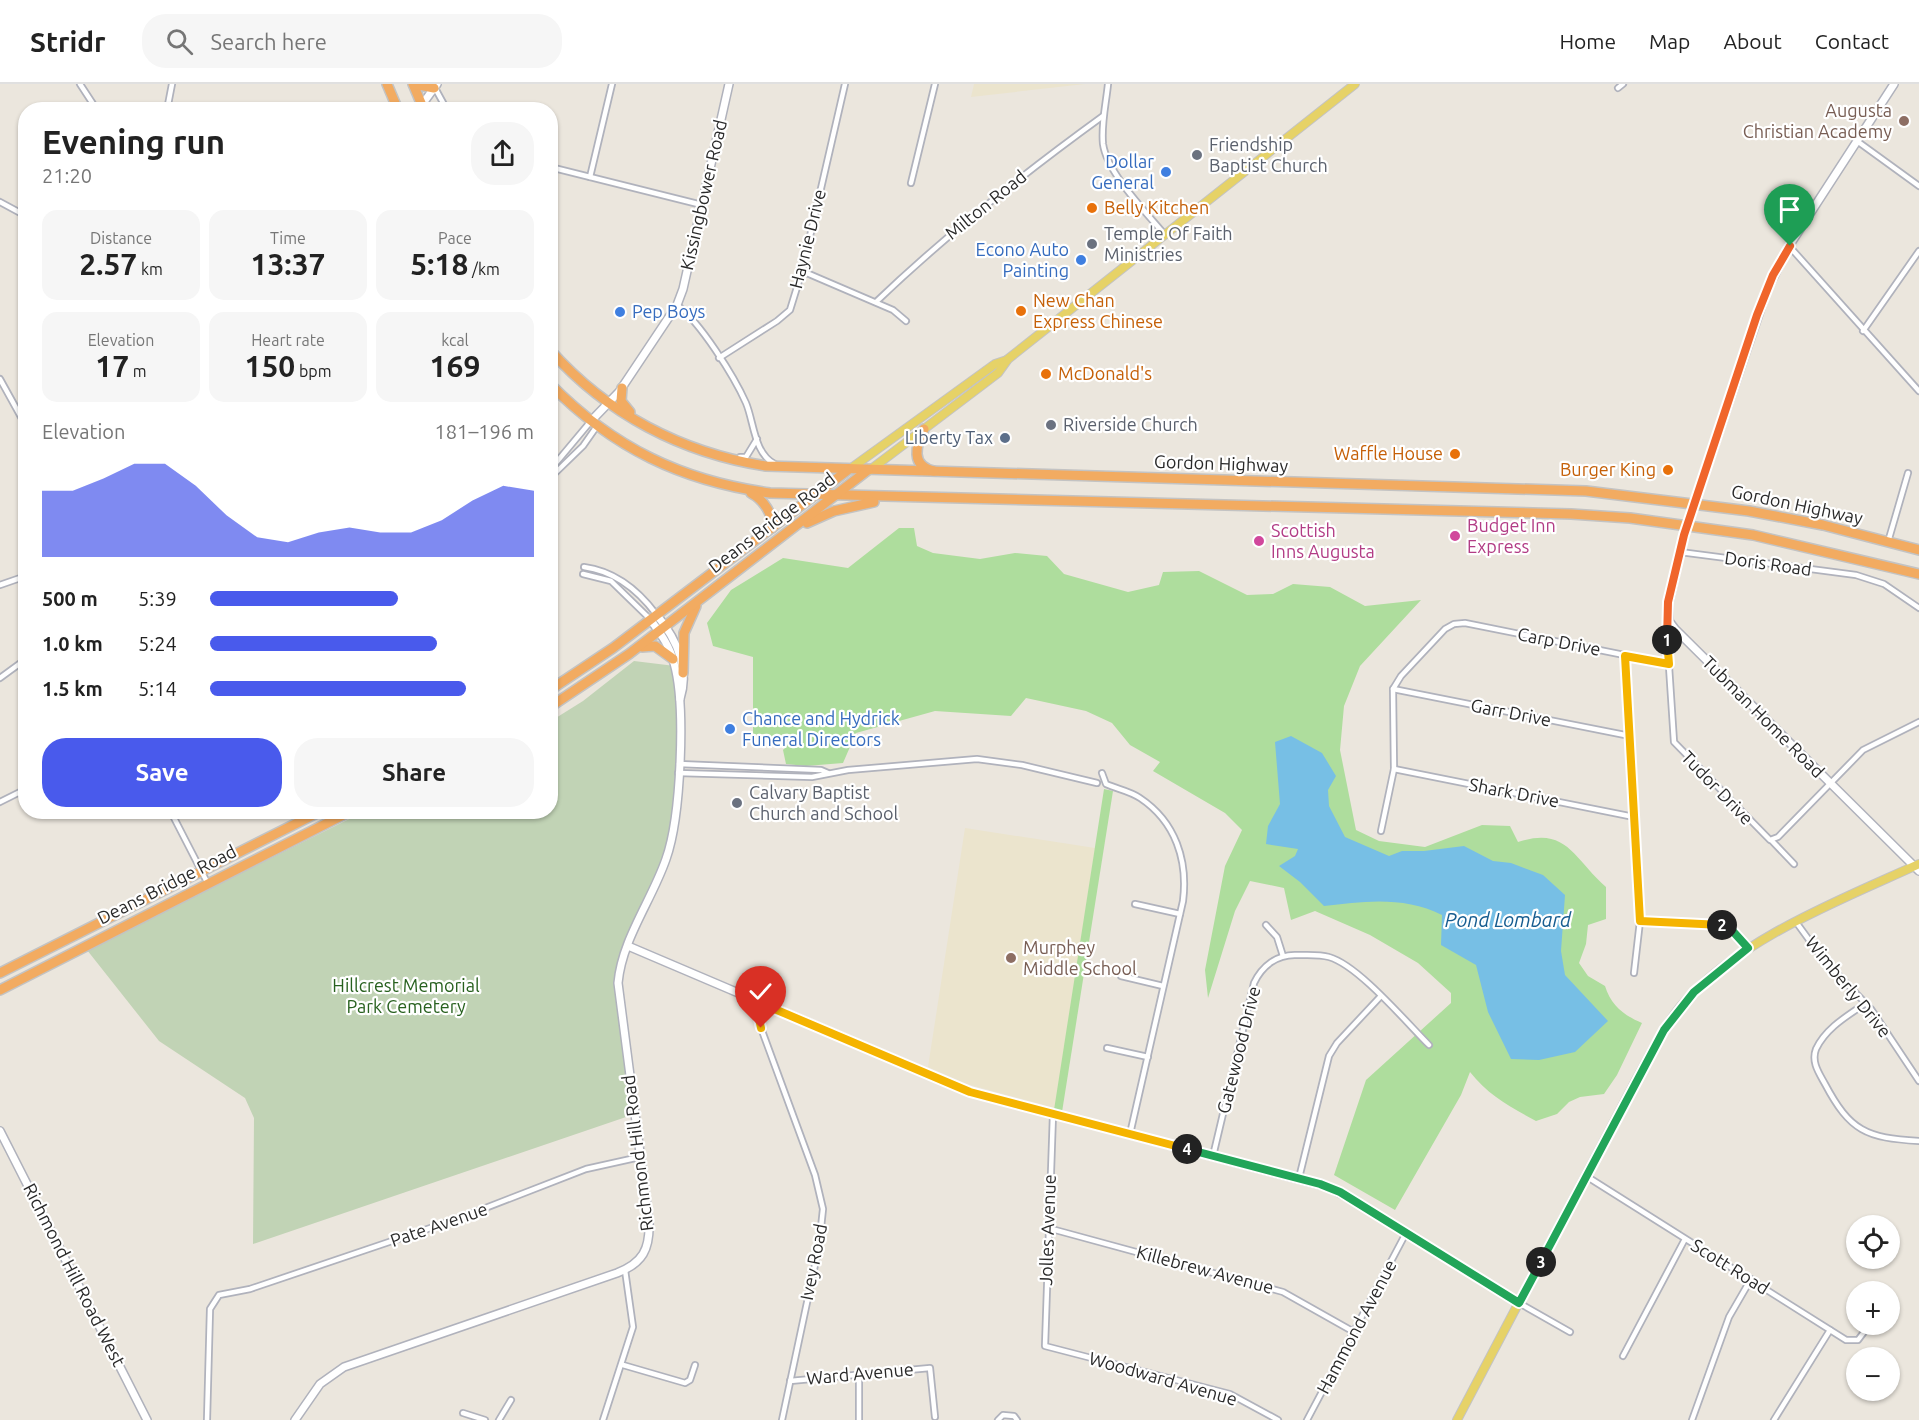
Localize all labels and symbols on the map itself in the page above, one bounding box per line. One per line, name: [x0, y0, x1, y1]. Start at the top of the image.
place label: Augusta Christian Academy: [1743, 100, 1892, 141]
marker: Augusta Christian Academy: [1897, 114, 1911, 128]
street label: Kissingbower Road: [676, 118, 730, 272]
place label: Friendship Baptist Church: [1209, 134, 1328, 175]
marker: Friendship Baptist Church: [1190, 148, 1204, 162]
place label: Dollar General: [1091, 151, 1154, 192]
marker: Dollar General: [1159, 165, 1173, 179]
street label: Milton Road: [941, 166, 1030, 243]
pin: [1764, 184, 1815, 246]
street label: Haynie Drive: [785, 187, 829, 291]
place label: Belly Kitchen: [1104, 197, 1209, 217]
marker: Belly Kitchen: [1085, 201, 1099, 215]
place label: Temple Of Faith Ministries: [1104, 223, 1233, 264]
marker: Temple Of Faith Ministries: [1085, 237, 1099, 251]
place label: Econo Auto Painting: [976, 239, 1069, 280]
marker: Econo Auto Painting: [1074, 253, 1088, 267]
place label: New Chan Express Chinese: [1033, 290, 1163, 331]
place label: Pep Boys: [632, 301, 706, 321]
marker: New Chan Express Chinese: [1014, 304, 1028, 318]
marker: Pep Boys: [613, 305, 627, 319]
place label: McDonald's: [1058, 363, 1152, 383]
marker: McDonald's: [1039, 367, 1053, 381]
place label: Riverside Church: [1063, 414, 1198, 434]
marker: Riverside Church: [1044, 418, 1058, 432]
place label: Liberty Tax: [905, 427, 993, 447]
marker: Liberty Tax: [998, 431, 1012, 445]
place label: Waffle House: [1334, 443, 1443, 463]
marker: Waffle House: [1448, 447, 1462, 461]
street label: Gordon Highway: [1154, 451, 1289, 475]
place label: Burger King: [1560, 459, 1656, 479]
marker: Burger King: [1661, 463, 1675, 477]
street label: Deans Bridge Road: [704, 468, 839, 576]
street label: Gordon Highway: [1730, 480, 1865, 528]
place label: Budget Inn Express: [1467, 515, 1556, 556]
place label: Scottish Inns Augusta: [1271, 520, 1375, 561]
marker: Budget Inn Express: [1448, 529, 1462, 543]
marker: Scottish Inns Augusta: [1252, 534, 1266, 548]
street label: Doris Road: [1723, 547, 1813, 579]
street label: Carp Drive: [1516, 623, 1602, 659]
pin: 1: [1652, 625, 1682, 655]
street label: Tubman Home Road: [1699, 651, 1829, 781]
street label: Garr Drive: [1469, 694, 1553, 730]
place label: Chance and Hydrick Funeral Directors: [742, 708, 900, 749]
marker: Chance and Hydrick Funeral Directors: [723, 722, 737, 736]
street label: Tudor Drive: [1678, 746, 1758, 828]
street label: Shark Drive: [1467, 773, 1561, 811]
place label: Calvary Baptist Church and School: [749, 782, 898, 823]
marker: Calvary Baptist Church and School: [730, 796, 744, 810]
street label: Deans Bridge Road: [94, 840, 239, 928]
water label: Pond Lombard: [1445, 908, 1572, 931]
pin: 2: [1707, 910, 1737, 940]
street label: Wimberly Drive: [1802, 932, 1896, 1041]
place label: Murphey Middle School: [1023, 937, 1137, 978]
marker: Murphey Middle School: [1004, 951, 1018, 965]
pin: [735, 966, 786, 1028]
park label: Hillcrest Memorial Park Cemetery: [332, 975, 480, 1016]
street label: Gatewood Drive: [1213, 984, 1264, 1115]
street label: Richmond Hill Road: [618, 1074, 657, 1232]
pin: 4: [1172, 1134, 1202, 1164]
street label: Jolles Avenue: [1035, 1174, 1059, 1286]
street label: Richmond Hill Road West: [20, 1180, 130, 1369]
street label: Pate Avenue: [387, 1198, 490, 1250]
street label: Ivey Road: [796, 1222, 830, 1302]
street label: Scott Road: [1688, 1234, 1773, 1298]
street label: Killebrew Avenue: [1135, 1241, 1276, 1297]
pin: 3: [1526, 1247, 1556, 1277]
street label: Hammond Avenue: [1312, 1256, 1400, 1397]
street label: Woodward Avenue: [1087, 1347, 1240, 1409]
street label: Ward Avenue: [805, 1358, 914, 1388]

